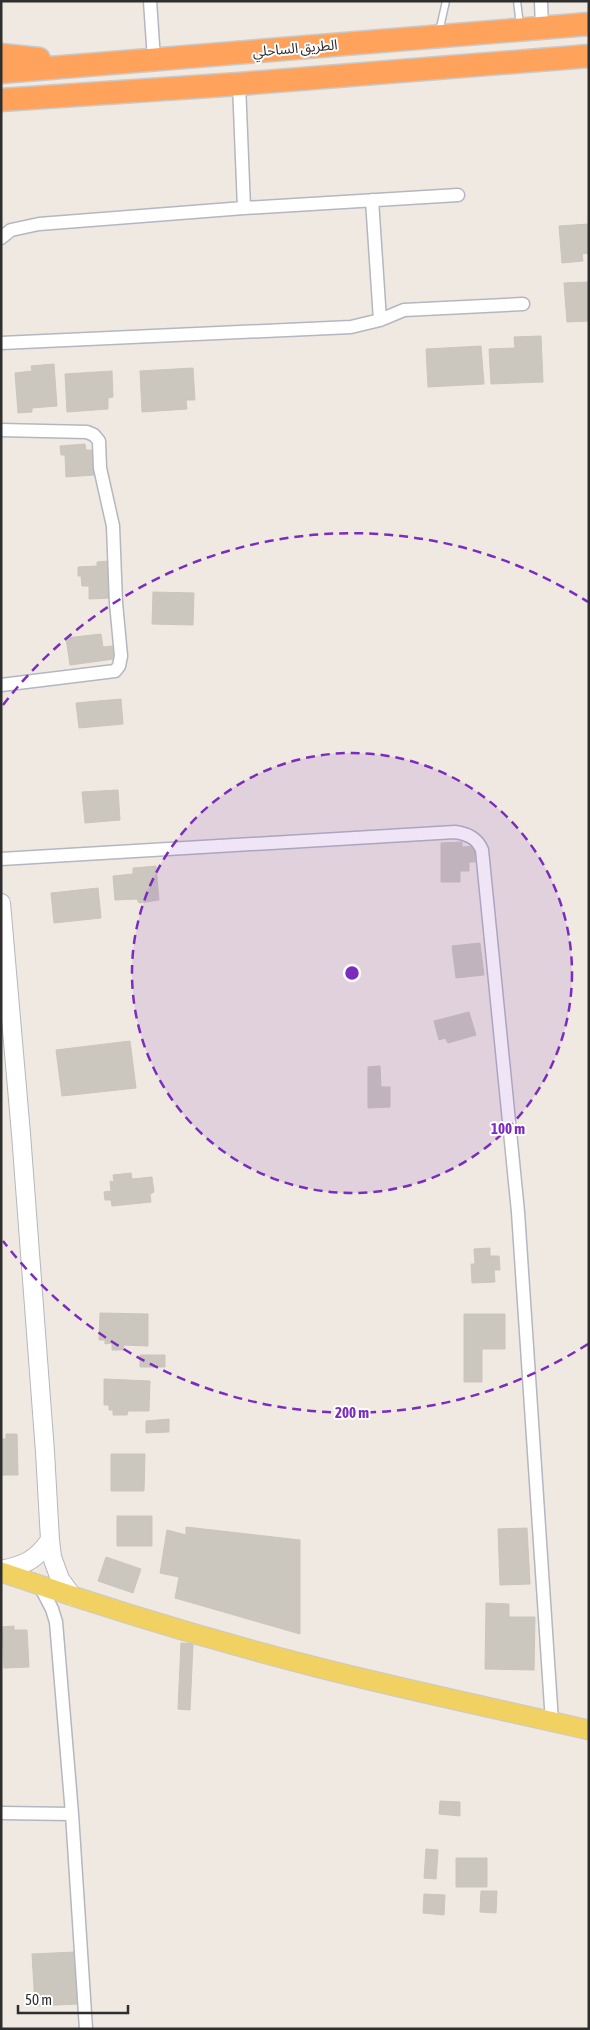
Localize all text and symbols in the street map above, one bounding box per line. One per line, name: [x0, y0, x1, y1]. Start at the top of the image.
street label: الطريق الساحلي: [252, 36, 338, 63]
centre of rings: [343, 964, 361, 982]
text: 100 m: [491, 1120, 525, 1137]
text: 200 m: [335, 1404, 369, 1421]
scale bar: [18, 1982, 128, 2014]
text: 50 m: [25, 1991, 52, 2008]

